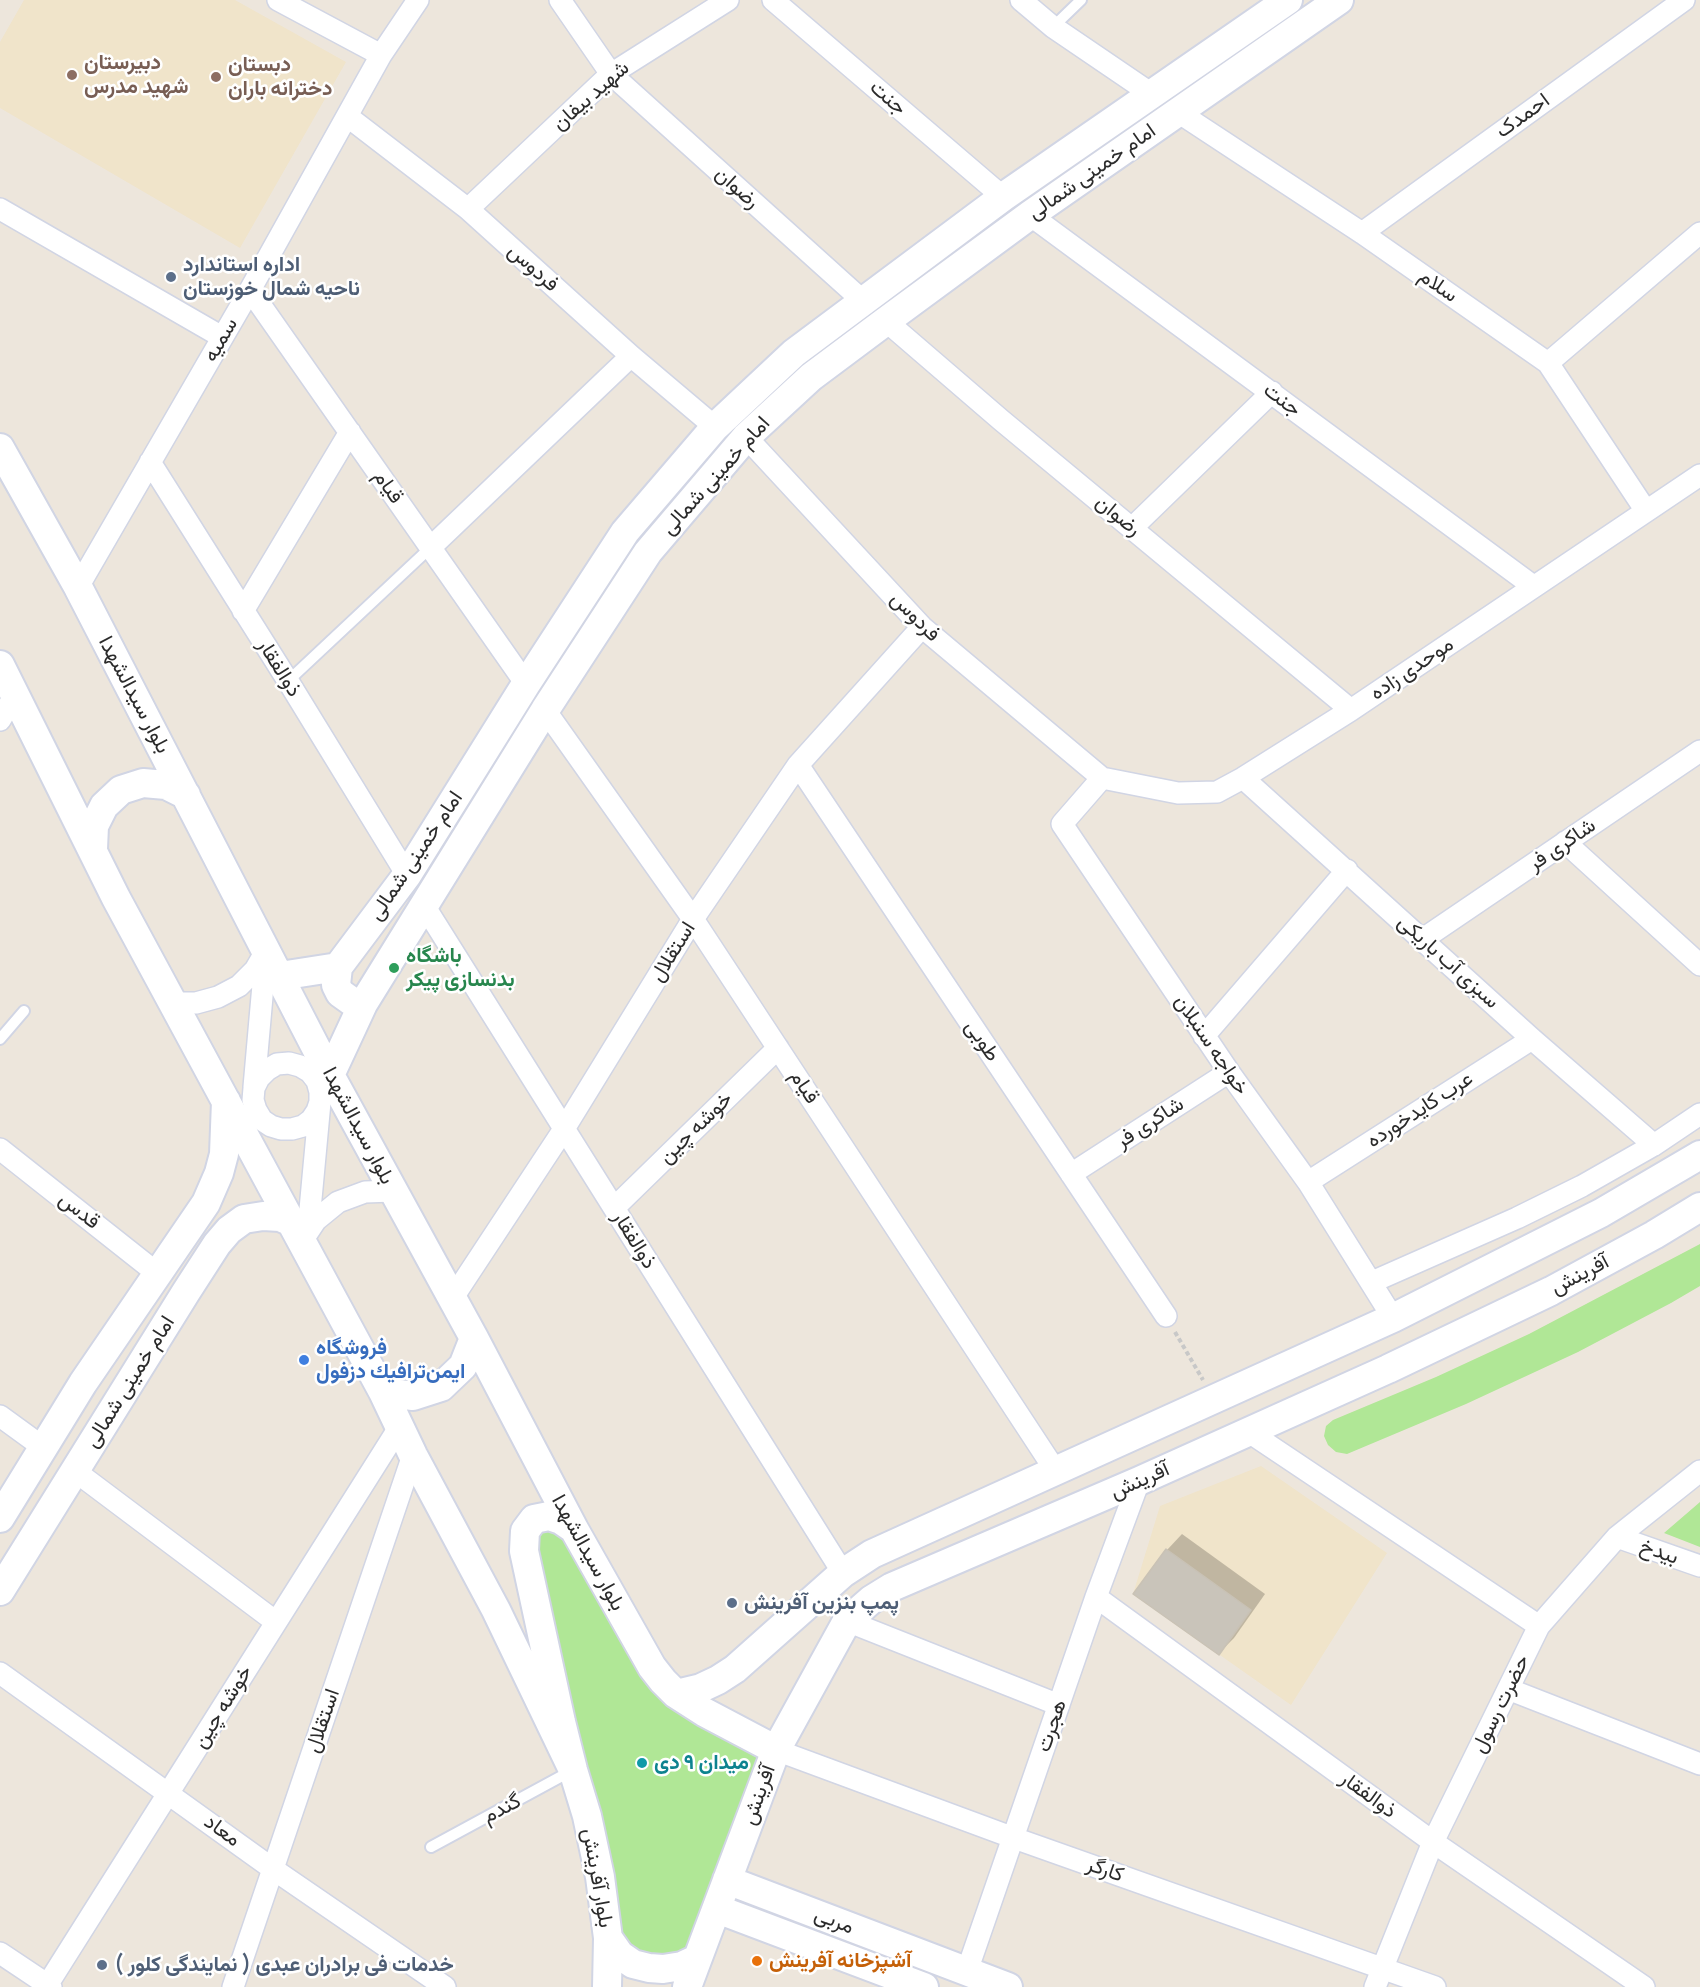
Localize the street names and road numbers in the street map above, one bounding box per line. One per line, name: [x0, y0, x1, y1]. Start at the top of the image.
street label: شهید بیفان: [547, 56, 635, 136]
street label: جنت: [864, 75, 912, 121]
street label: احمدک: [1491, 88, 1555, 144]
street label: امام خمینی شمالی: [1023, 118, 1161, 226]
street label: رضوان: [709, 161, 765, 215]
street label: فردوس: [502, 238, 564, 298]
street label: سلام: [1414, 264, 1462, 308]
street label: سمیه: [198, 313, 244, 367]
street label: جنت: [1258, 378, 1306, 422]
street label: امام خمینی شمالی: [656, 412, 776, 540]
street label: قیام: [368, 465, 408, 509]
street label: رضوان: [1090, 490, 1146, 542]
street label: فردوس: [885, 587, 945, 647]
street label: بلوار سیدالشهدا: [93, 632, 175, 758]
street label: موحدی زاده: [1365, 632, 1459, 706]
street label: ذوالفقار: [251, 634, 307, 702]
street label: امام خمینی شمالی: [363, 787, 469, 925]
street label: شاکری فر: [1523, 813, 1601, 877]
street label: سبزی آب باریکی: [1392, 910, 1504, 1014]
street label: استقلال: [645, 917, 701, 987]
street label: خواجه سنبلان: [1168, 990, 1254, 1100]
street label: طوبی: [959, 1015, 1005, 1067]
street label: بلوار سیدالشهدا: [317, 1063, 399, 1189]
street label: قیام: [784, 1065, 824, 1109]
street label: عرب کایدخورده: [1362, 1066, 1478, 1154]
street label: خوشه چین: [654, 1087, 738, 1169]
street label: شاکری فر: [1111, 1092, 1189, 1154]
street label: قدس: [53, 1187, 105, 1235]
street label: ذوالفقار: [606, 1206, 662, 1274]
street label: آفرینش: [1547, 1249, 1613, 1301]
street label: امام خمینی شمالی: [79, 1311, 181, 1453]
street label: آفرینش: [1106, 1457, 1174, 1505]
street label: بلوار سیدالشهدا: [546, 1490, 630, 1616]
street label: بیدخ: [1636, 1534, 1682, 1570]
street label: حضرت رسول: [1466, 1651, 1536, 1757]
street label: خوشه چین: [188, 1661, 258, 1753]
street label: استقلال: [300, 1686, 346, 1756]
street label: هجرت: [1031, 1696, 1073, 1756]
street label: آفرینش: [737, 1761, 781, 1829]
street label: ذوالفقار: [1335, 1766, 1401, 1824]
street label: گندم: [478, 1788, 526, 1830]
street label: معاد: [199, 1809, 245, 1853]
street label: بلوار آفرینش: [576, 1826, 618, 1930]
street label: کارگر: [1083, 1852, 1127, 1888]
street label: مربی: [811, 1902, 857, 1940]

